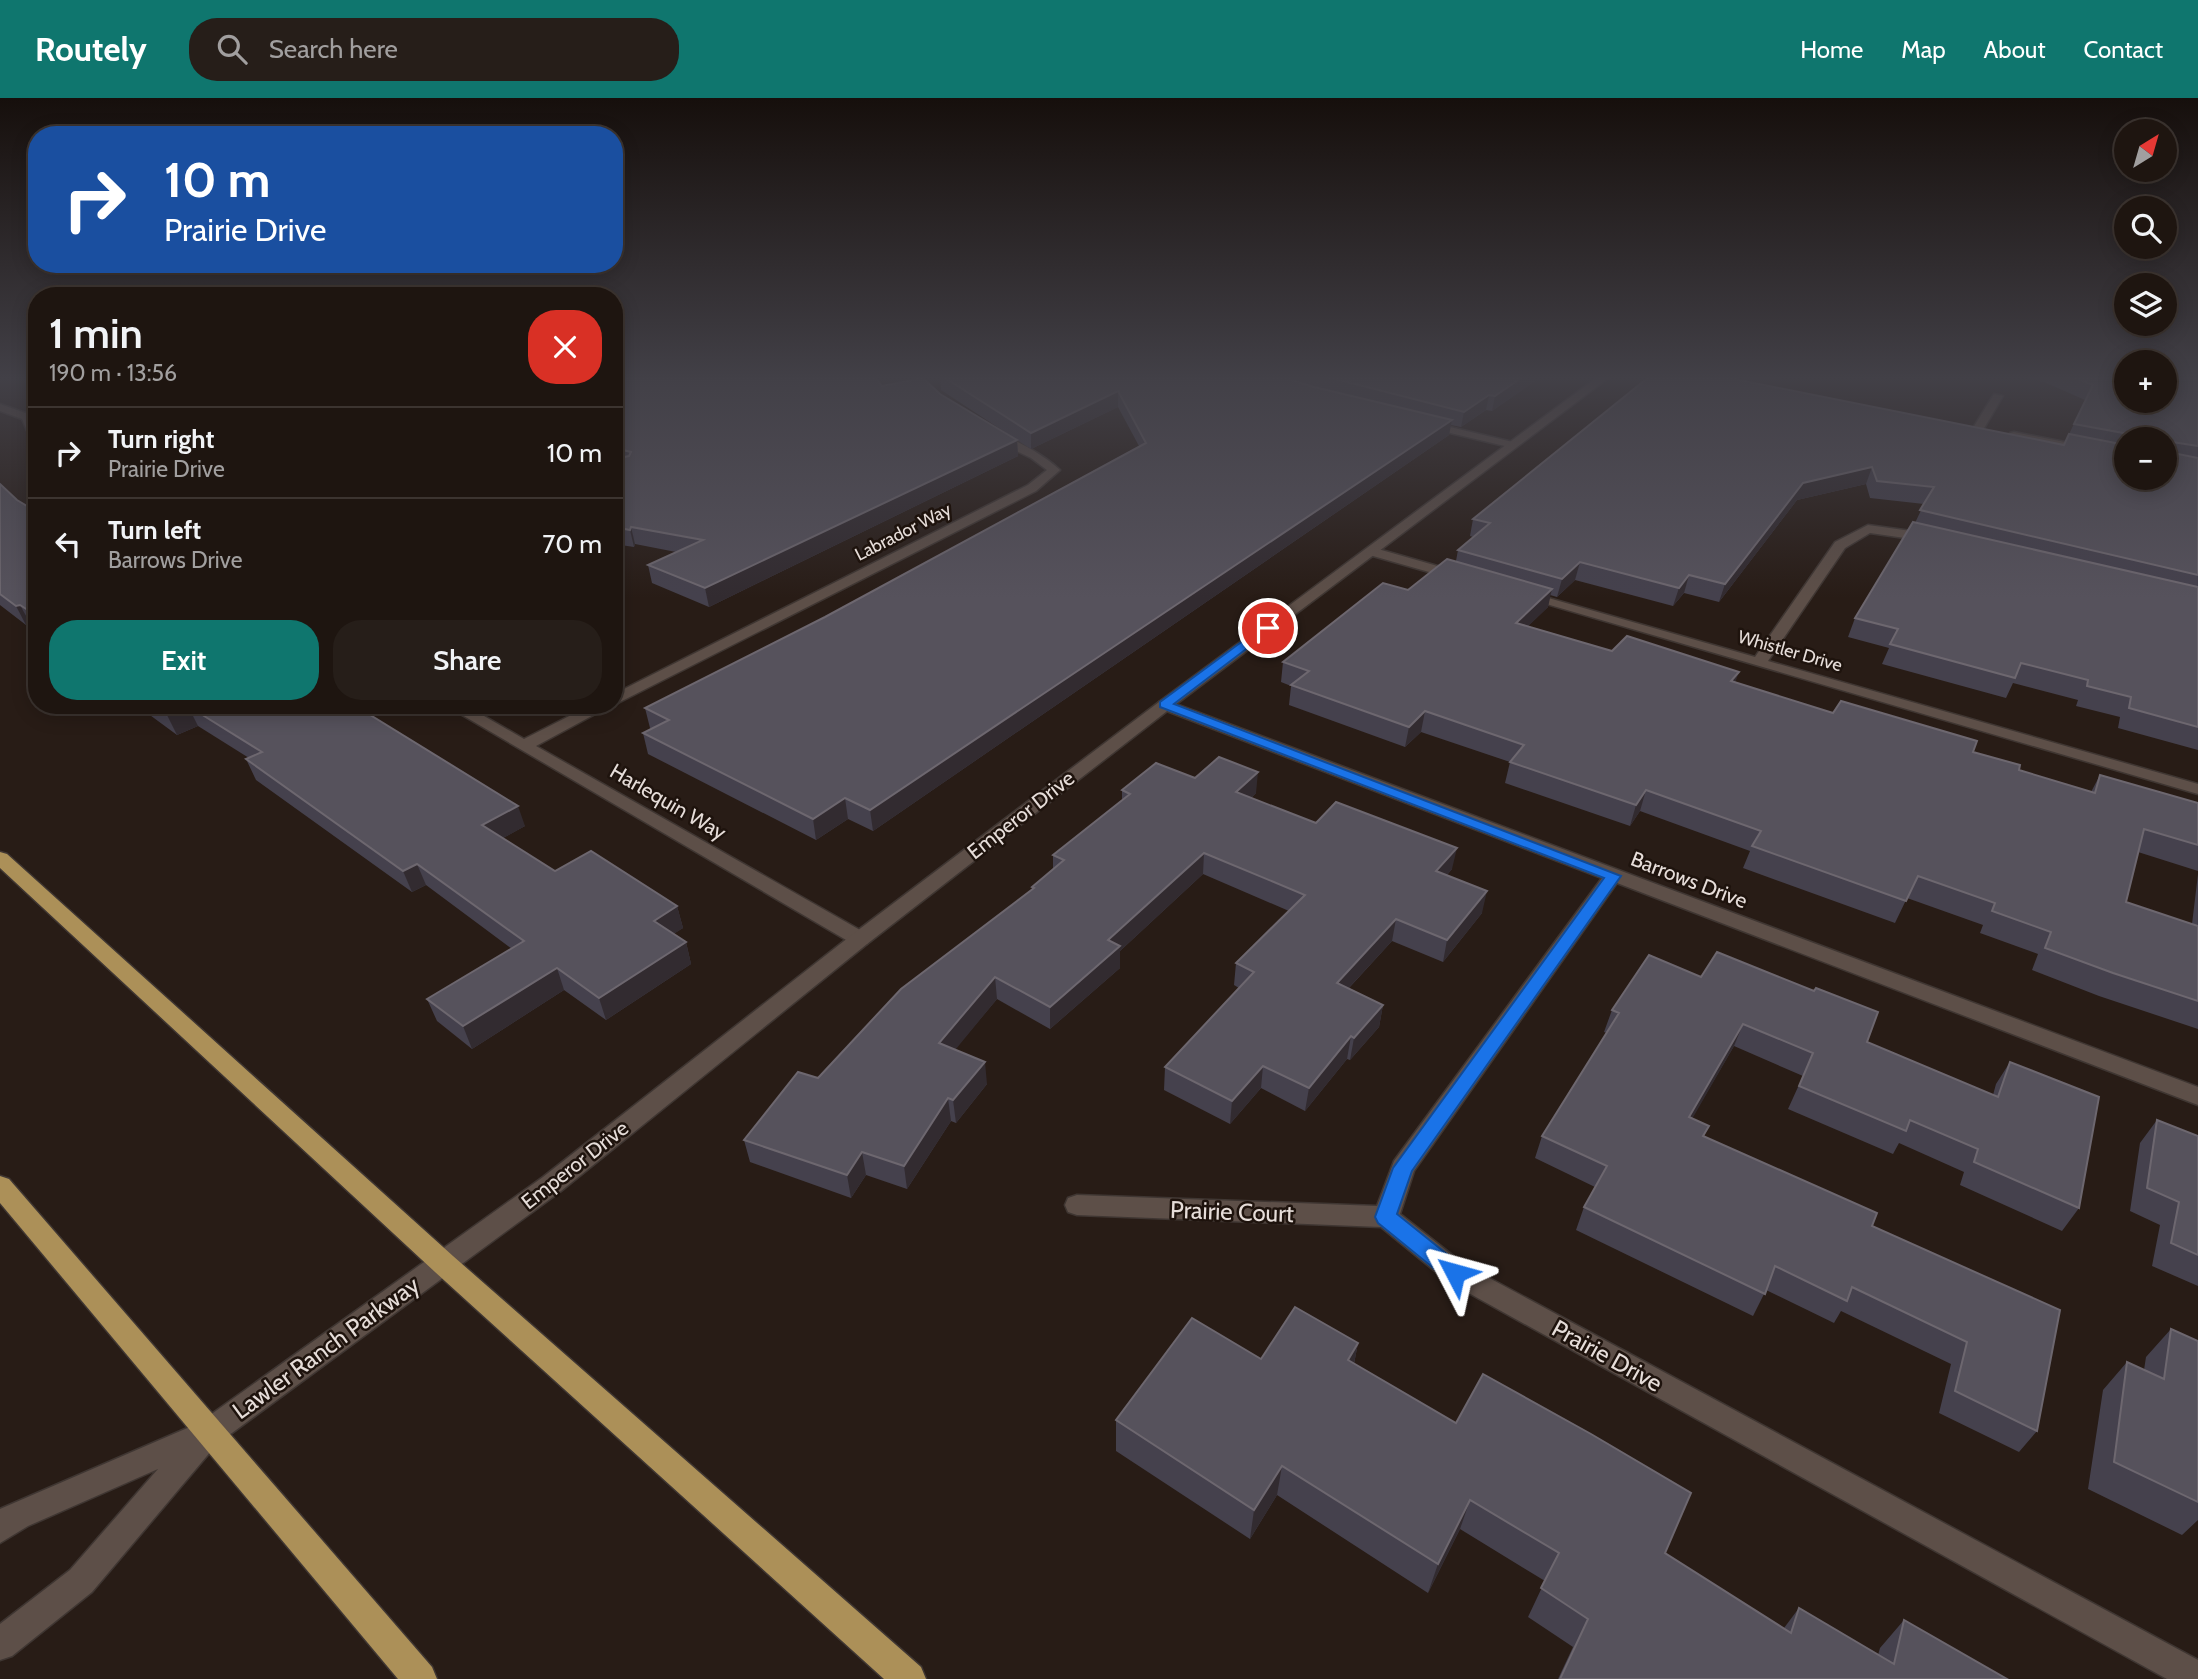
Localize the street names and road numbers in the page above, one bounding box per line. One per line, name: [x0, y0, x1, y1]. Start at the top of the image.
street label: Labrador Way: [851, 498, 955, 566]
street label: Whistler Drive: [1735, 626, 1845, 676]
street label: Harlequin Way: [606, 758, 731, 845]
street label: Emperor Drive: [962, 765, 1079, 864]
street label: Barrows Drive: [1627, 846, 1751, 913]
street label: Emperor Drive: [516, 1115, 633, 1214]
street label: Prairie Court: [1170, 1195, 1294, 1228]
street label: Lawler Ranch Parkway: [227, 1270, 425, 1425]
street label: Prairie Drive: [1547, 1313, 1668, 1398]

